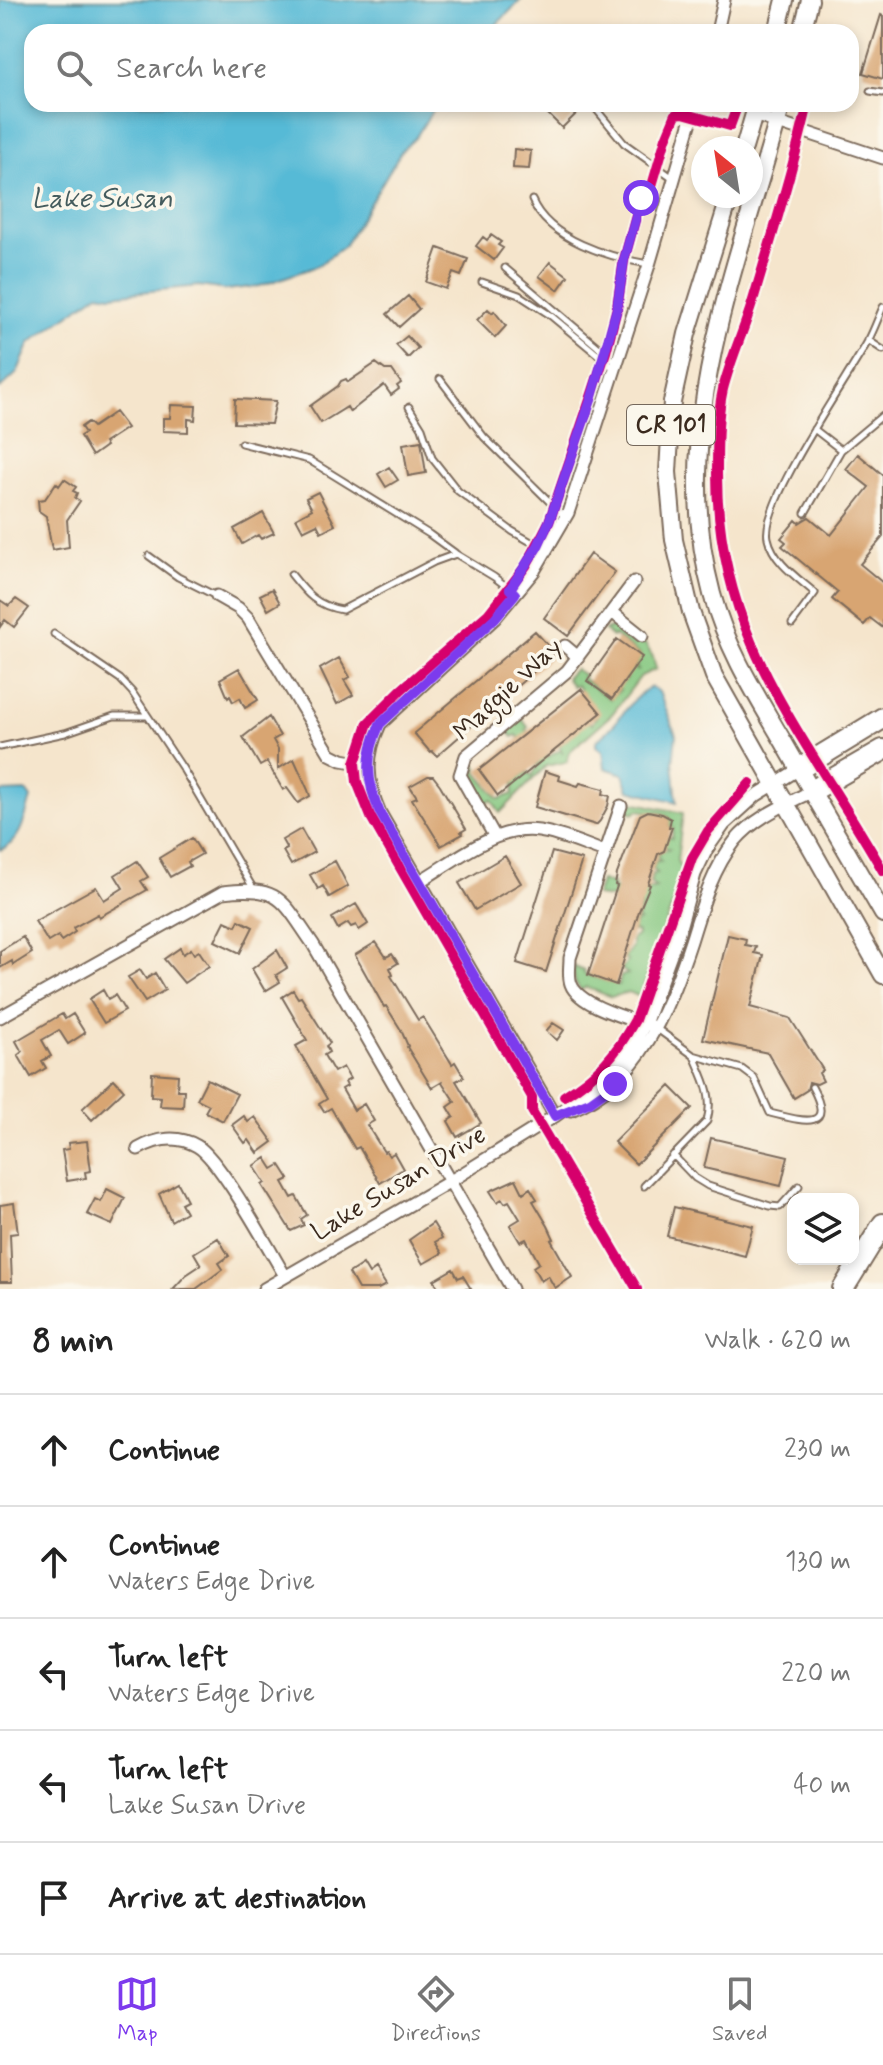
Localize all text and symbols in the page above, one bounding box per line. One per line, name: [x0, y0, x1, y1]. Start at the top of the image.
search box: [24, 24, 859, 112]
icon: search: [52, 46, 96, 90]
text: Search here: [116, 49, 267, 88]
north arrow: [691, 136, 763, 208]
route start: [623, 180, 659, 216]
water label: Lake Susan: [31, 181, 173, 218]
road number: CR 101: [627, 405, 715, 445]
street label: Maggie Way: [446, 631, 572, 751]
route end: [597, 1066, 633, 1102]
street label: Lake Susan Drive: [305, 1118, 493, 1250]
map controls: [787, 1193, 859, 1265]
button: layers: [787, 1193, 859, 1265]
text: 8 min: [32, 1319, 114, 1364]
text: Walk · 620 m: [704, 1324, 851, 1358]
icon: ahead: [32, 1428, 76, 1472]
text: Continue: [108, 1431, 220, 1470]
text: 230 m: [784, 1433, 851, 1467]
text: Continue: [108, 1526, 220, 1565]
icon: ahead: [32, 1540, 76, 1584]
text: 130 m: [785, 1545, 851, 1579]
text: Waters Edge Drive: [108, 1565, 315, 1599]
text: Turn left: [108, 1638, 228, 1677]
icon: left: [32, 1652, 76, 1696]
text: 220 m: [781, 1657, 851, 1691]
text: Waters Edge Drive: [108, 1677, 315, 1711]
text: Turn left: [108, 1750, 228, 1789]
icon: left: [32, 1764, 76, 1808]
text: 40 m: [793, 1769, 851, 1803]
text: Lake Susan Drive: [108, 1789, 306, 1823]
icon: arrive: [32, 1876, 76, 1920]
text: Arrive at destination: [108, 1879, 366, 1918]
tab: Map: [115, 1972, 159, 2048]
tab: Directions: [390, 1972, 481, 2048]
tab: Saved: [712, 1972, 767, 2048]

